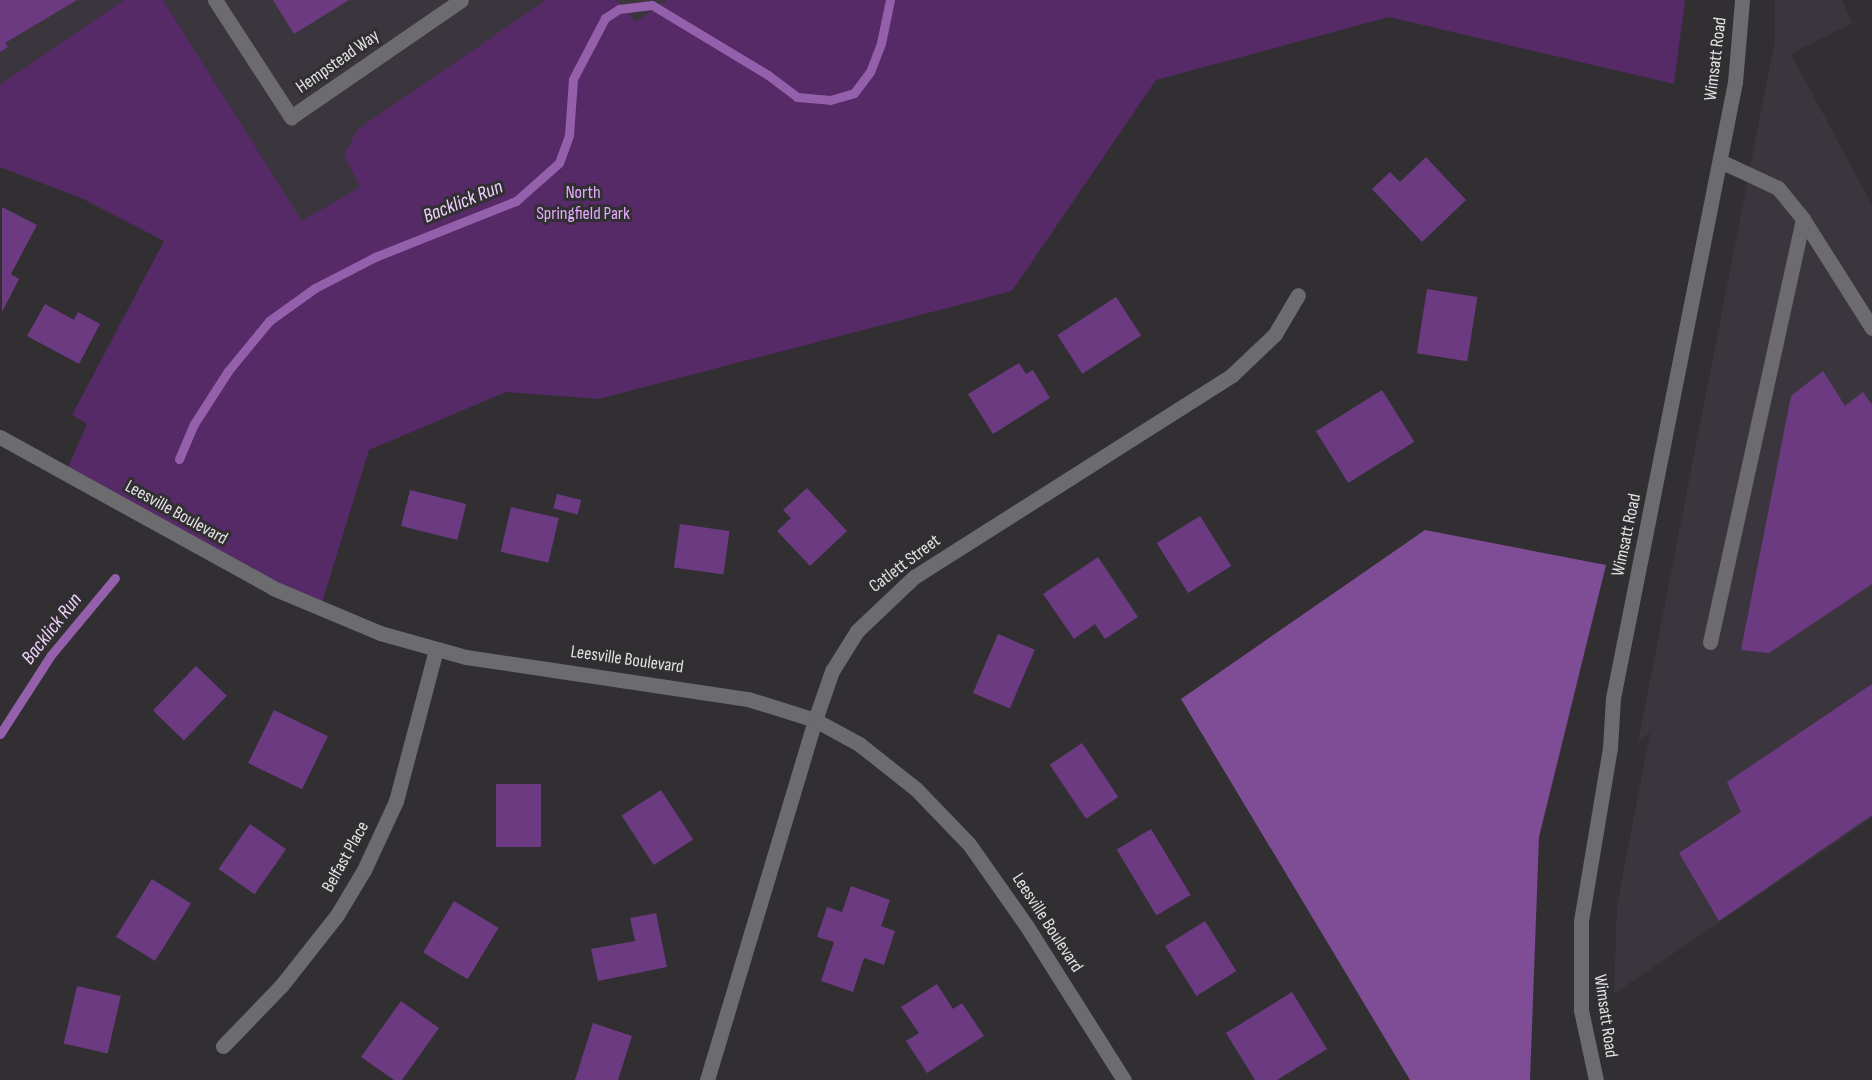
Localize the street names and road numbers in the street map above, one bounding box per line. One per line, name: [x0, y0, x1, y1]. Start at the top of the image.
street label: Wimsatt Road: [1700, 16, 1732, 102]
street label: Hempstead Way: [292, 25, 384, 99]
street label: Leesville Boulevard: [121, 476, 231, 550]
street label: Wimsatt Road: [1608, 492, 1646, 578]
street label: Catlett Street: [865, 530, 945, 598]
street label: Leesville Boulevard: [569, 641, 685, 679]
street label: Belfast Place: [318, 818, 374, 896]
street label: Leesville Boulevard: [1007, 869, 1087, 977]
street label: Wimsatt Road: [1588, 973, 1622, 1059]

